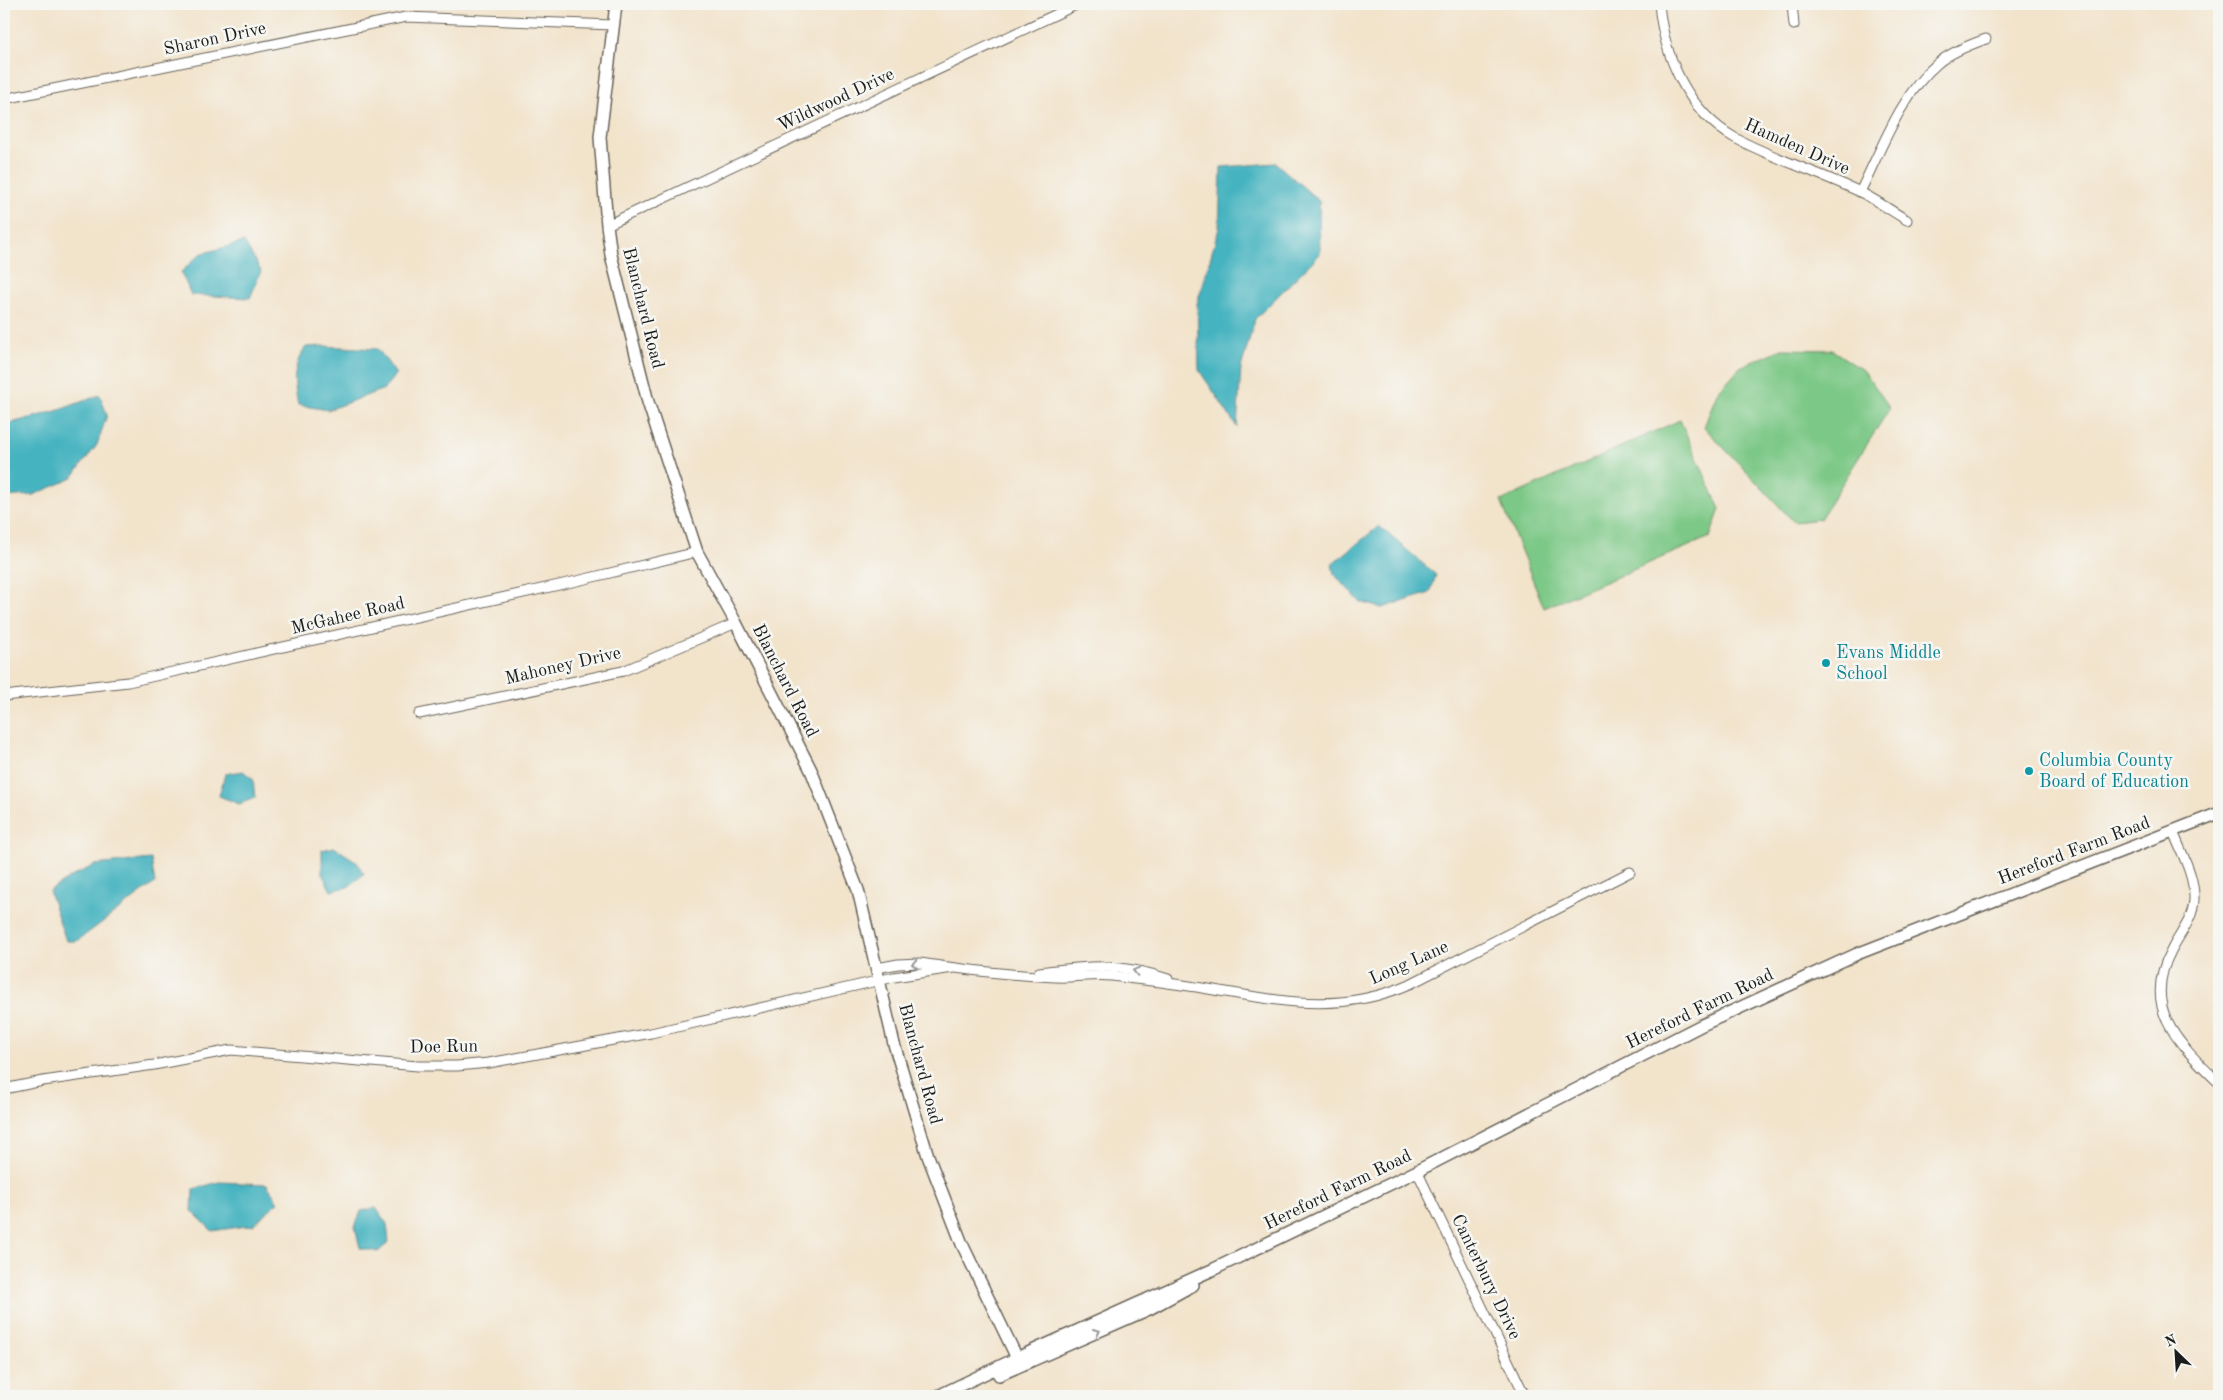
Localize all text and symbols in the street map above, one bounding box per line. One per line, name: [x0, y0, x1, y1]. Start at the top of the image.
street label: Sharon Drive: [162, 19, 268, 59]
street label: Wildwood Drive: [775, 65, 897, 135]
street label: Hamden Drive: [1742, 116, 1852, 178]
street label: Blanchard Road: [619, 245, 667, 371]
street label: McGahee Road: [289, 594, 407, 638]
street label: Blanchard Road: [749, 622, 821, 740]
street label: Mahoney Drive: [503, 644, 623, 688]
place label: Evans Middle School: [1836, 644, 1941, 683]
marker: Evans Middle School: [1820, 657, 1832, 669]
place label: Columbia County Board of Education: [2039, 752, 2189, 791]
marker: Columbia County Board of Education: [2023, 765, 2035, 777]
street label: Hereford Farm Road: [1995, 814, 2153, 888]
street label: Long Lane: [1367, 938, 1451, 988]
one-way arrow: [911, 959, 918, 969]
one-way arrow: [1132, 966, 1141, 976]
street label: Hereford Farm Road: [1623, 966, 1777, 1052]
street label: Blanchard Road: [895, 1002, 945, 1126]
street label: Doe Run: [410, 1037, 479, 1057]
street label: Hereford Farm Road: [1261, 1147, 1415, 1233]
street label: Canterbury Drive: [1448, 1212, 1524, 1342]
one-way arrow: [1092, 1328, 1101, 1339]
north arrow: [2150, 1328, 2200, 1378]
text: N: [2163, 1332, 2179, 1350]

